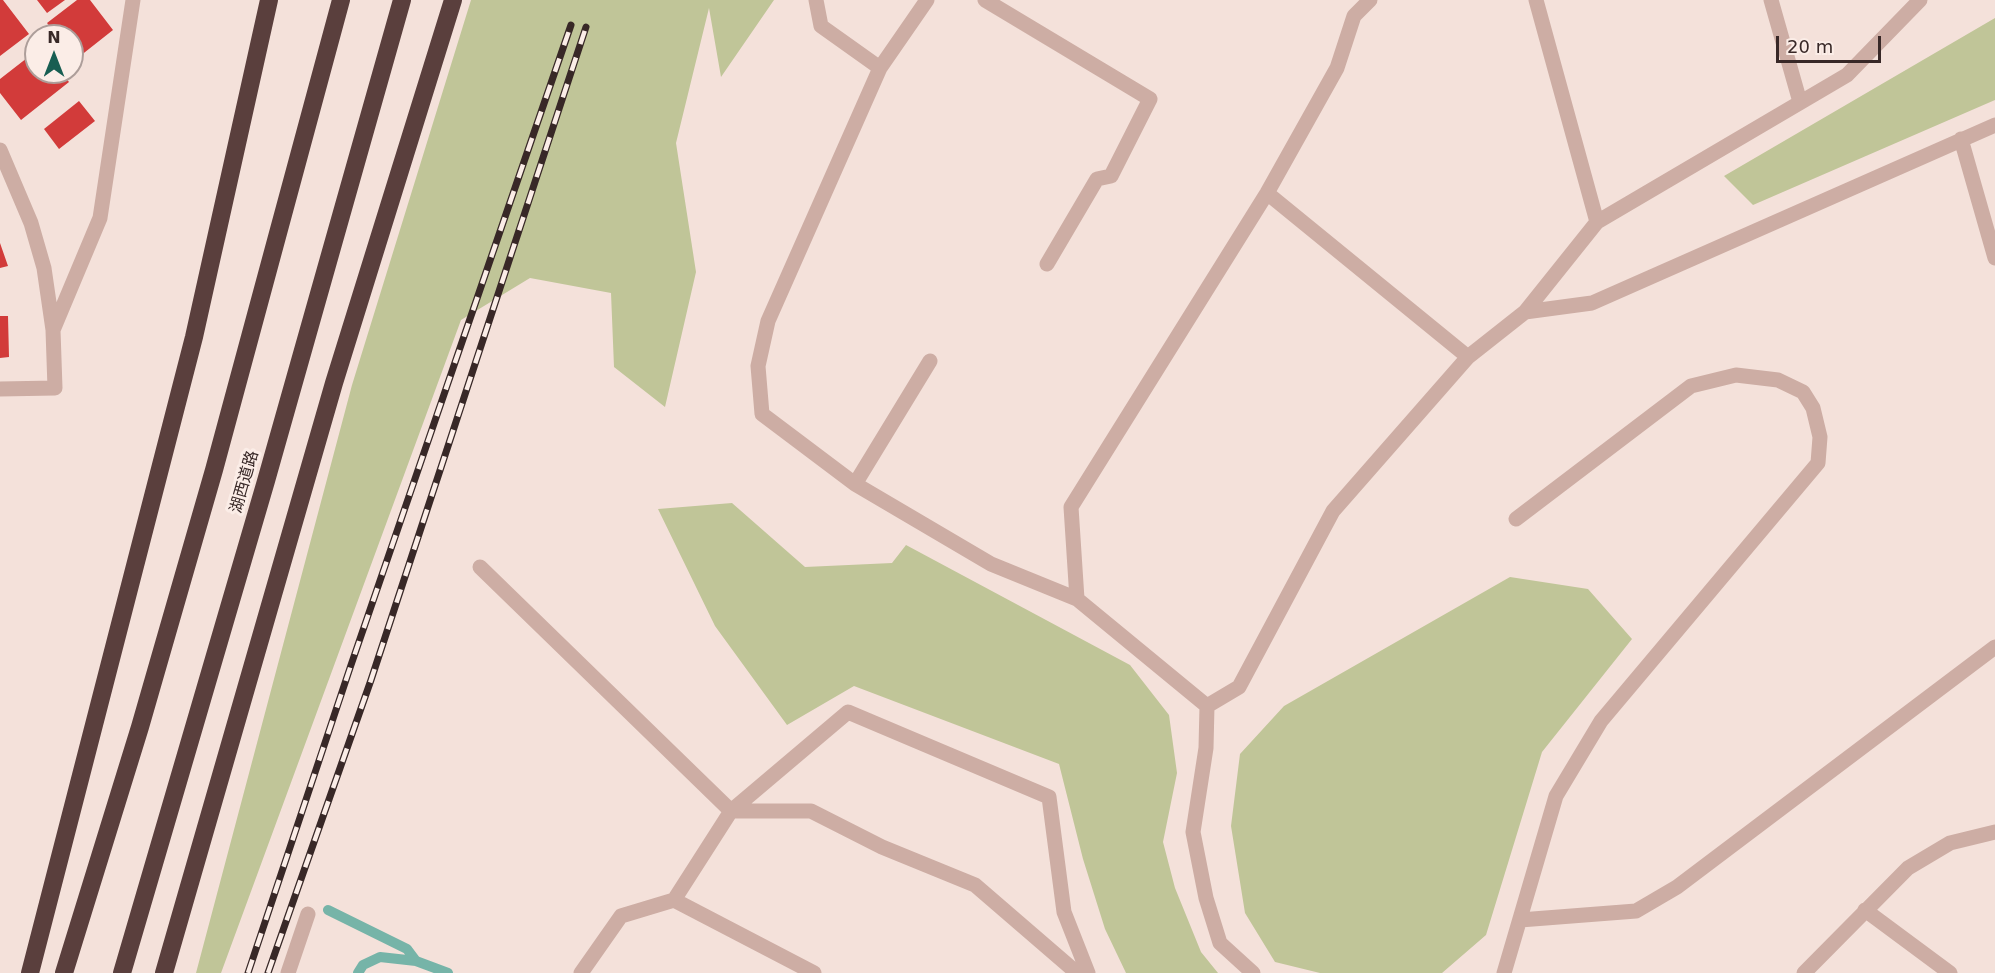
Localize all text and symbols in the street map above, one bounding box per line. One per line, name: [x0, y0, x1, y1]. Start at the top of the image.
north arrow: [24, 24, 84, 84]
scale bar: [1779, 24, 1884, 62]
text: N: [47, 28, 61, 47]
text: 20 m: [1787, 36, 1833, 57]
street label: 湖西道路: [227, 449, 263, 515]

